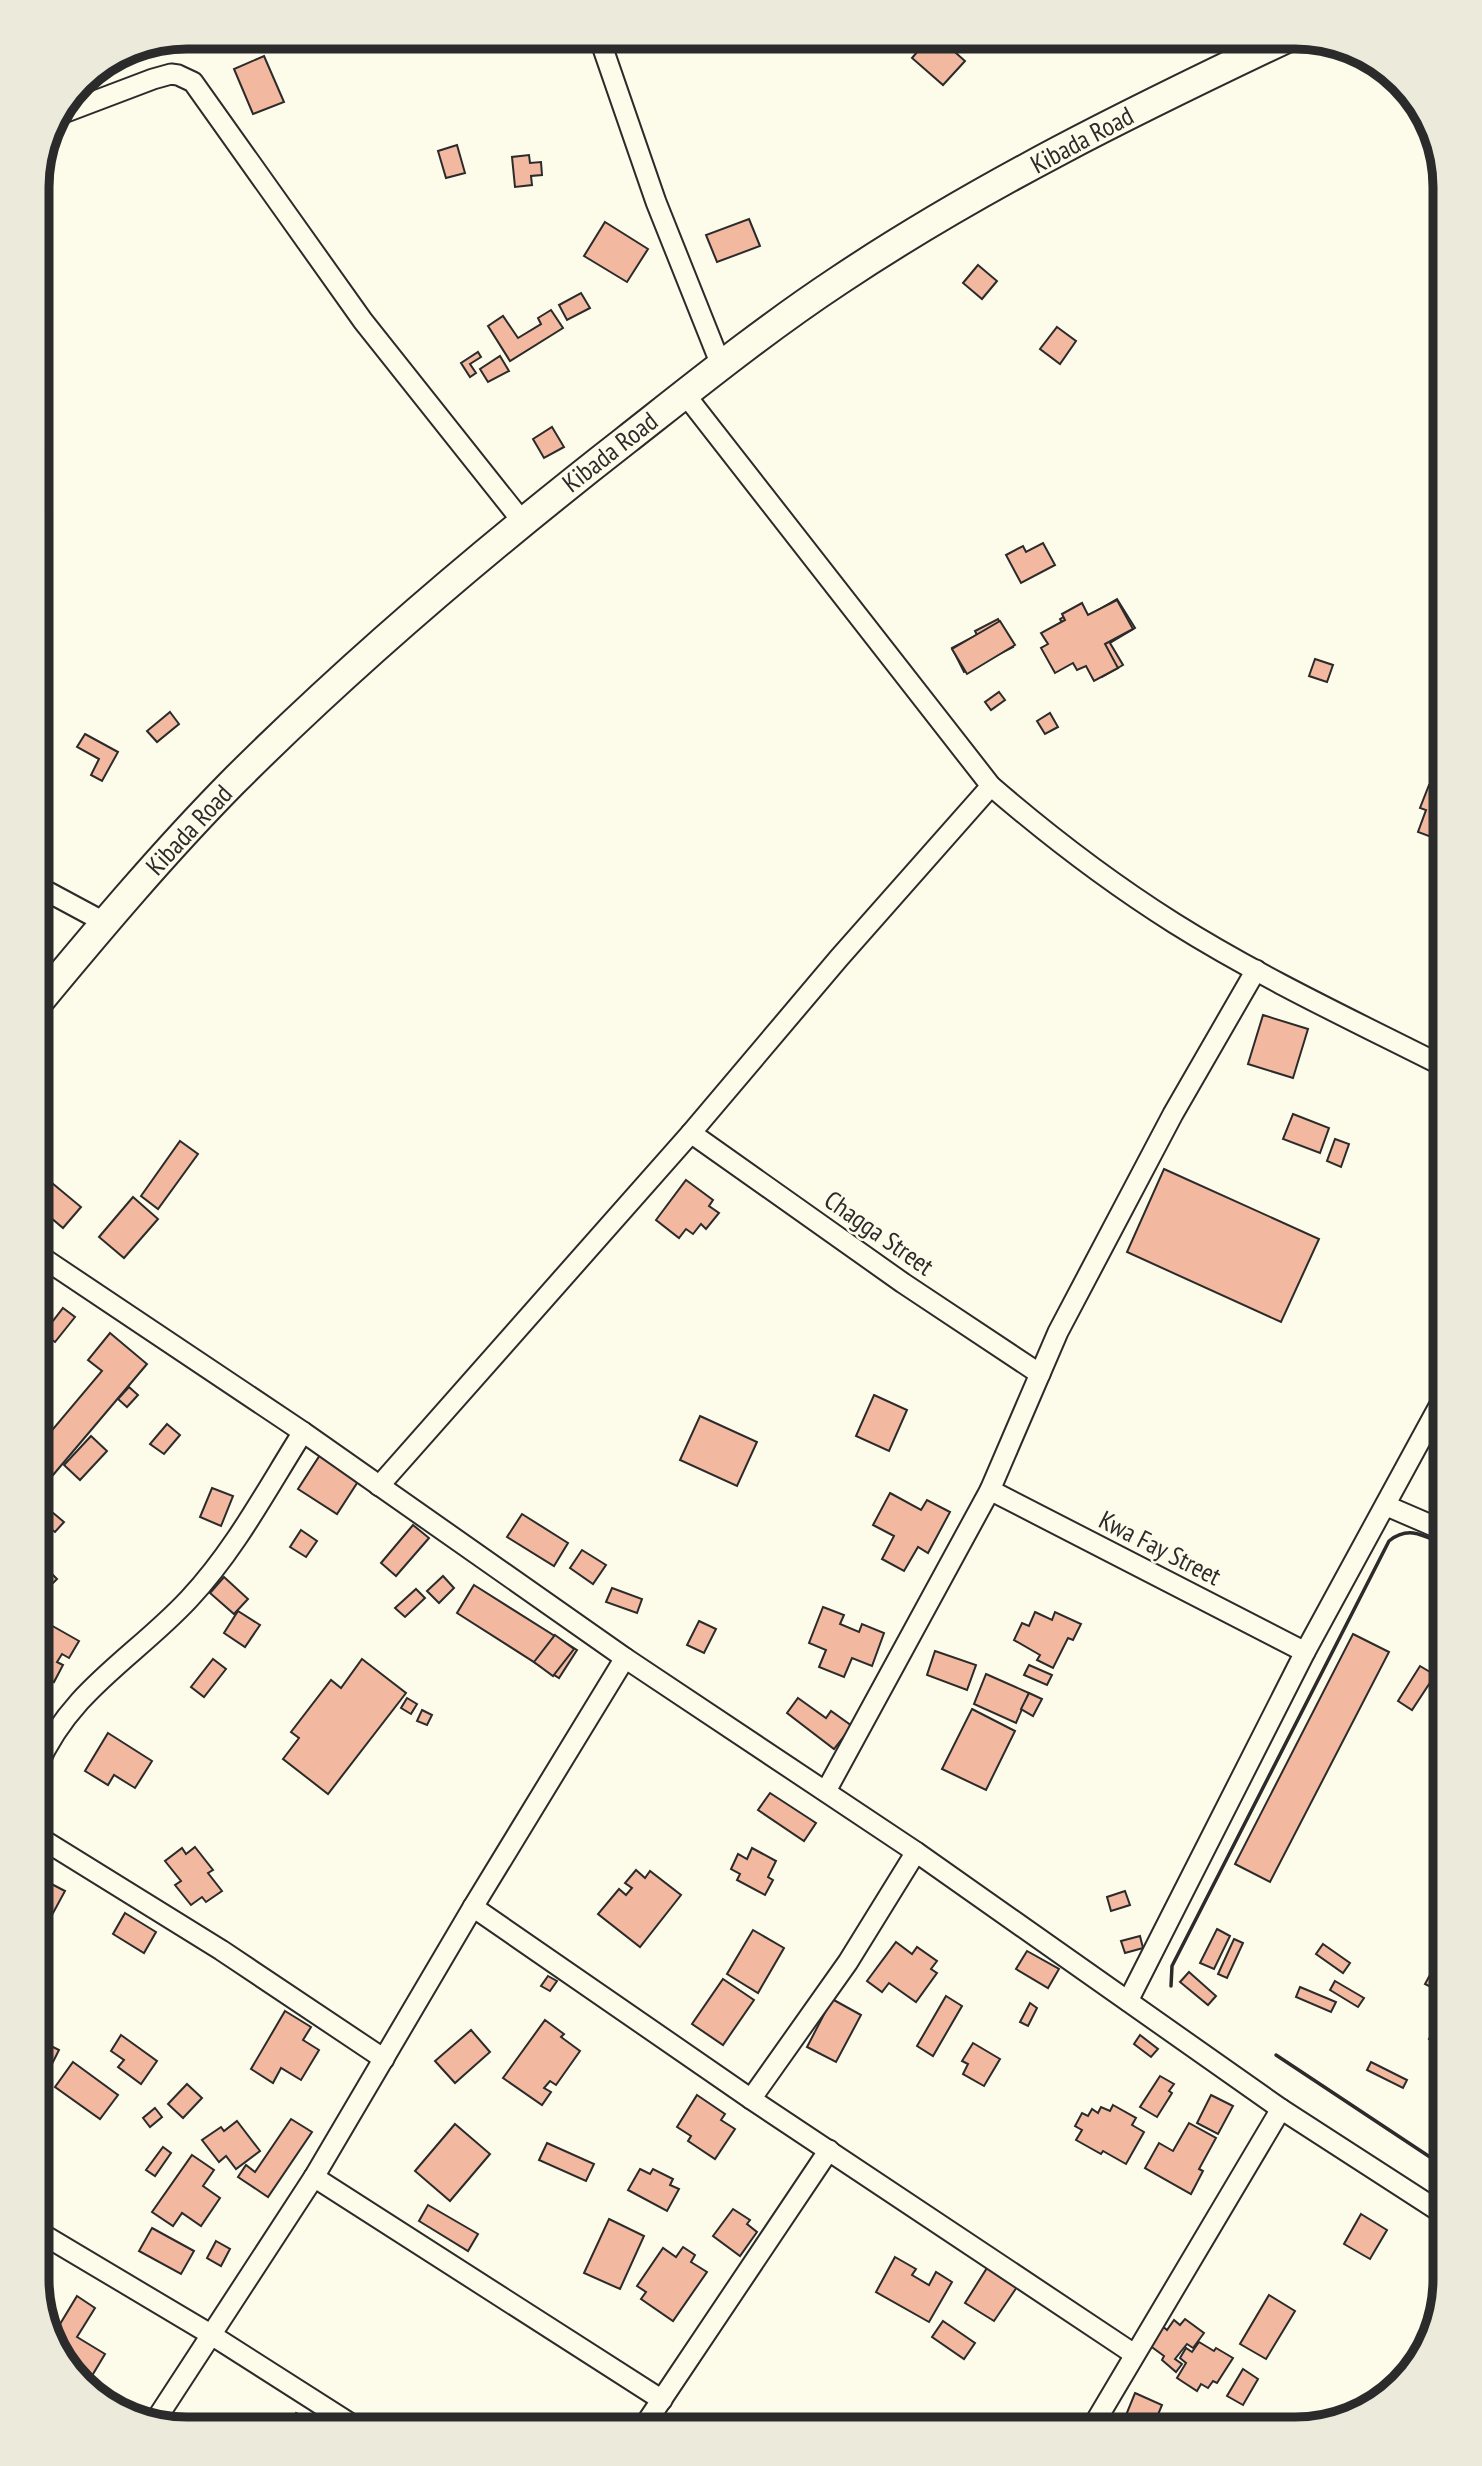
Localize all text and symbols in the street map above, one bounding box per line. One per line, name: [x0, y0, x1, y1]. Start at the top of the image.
street label: Kibada Road: [1025, 99, 1139, 180]
street label: Kibada Road: [556, 404, 664, 499]
street label: Kibada Road: [138, 778, 239, 882]
street label: Chagga Street: [818, 1183, 940, 1282]
street label: Kwa Fay Street: [1094, 1503, 1227, 1592]

